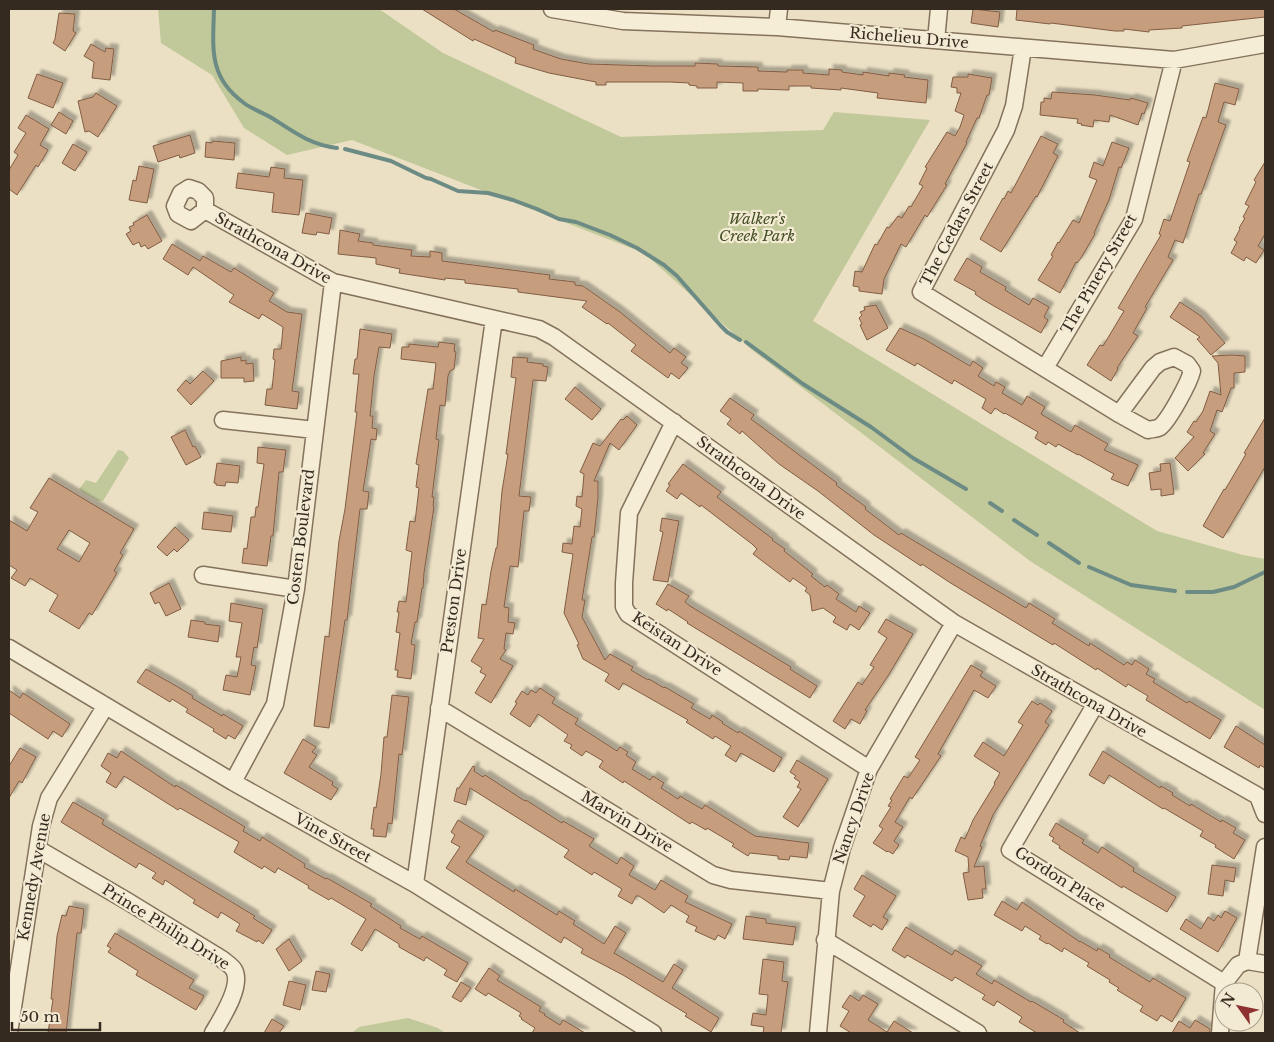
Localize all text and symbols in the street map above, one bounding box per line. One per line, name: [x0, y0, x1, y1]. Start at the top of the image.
street label: Richelieu Drive: [849, 23, 969, 52]
street label: The Cedars Street: [916, 158, 997, 289]
street label: Strathcona Drive: [212, 208, 335, 287]
park label: Walker's Creek Park: [719, 209, 795, 245]
street label: The Pinery Street: [1057, 210, 1141, 337]
street label: Strathcona Drive: [693, 432, 810, 524]
street label: Costen Boulevard: [283, 468, 318, 606]
street label: Preston Drive: [437, 547, 470, 655]
street label: Keistan Drive: [629, 607, 726, 680]
street label: Strathcona Drive: [1028, 660, 1150, 741]
street label: Nancy Drive: [829, 769, 878, 866]
street label: Marvin Drive: [578, 787, 677, 856]
street label: Vine Street: [291, 808, 375, 867]
street label: Kennedy Avenue: [13, 812, 54, 942]
street label: Gordon Place: [1011, 842, 1109, 915]
street label: Prince Philip Drive: [99, 880, 234, 974]
north arrow: [1214, 982, 1264, 1032]
text: N: [1217, 989, 1239, 1010]
scale bar: [12, 1000, 100, 1032]
text: 50 m: [20, 1007, 60, 1026]

